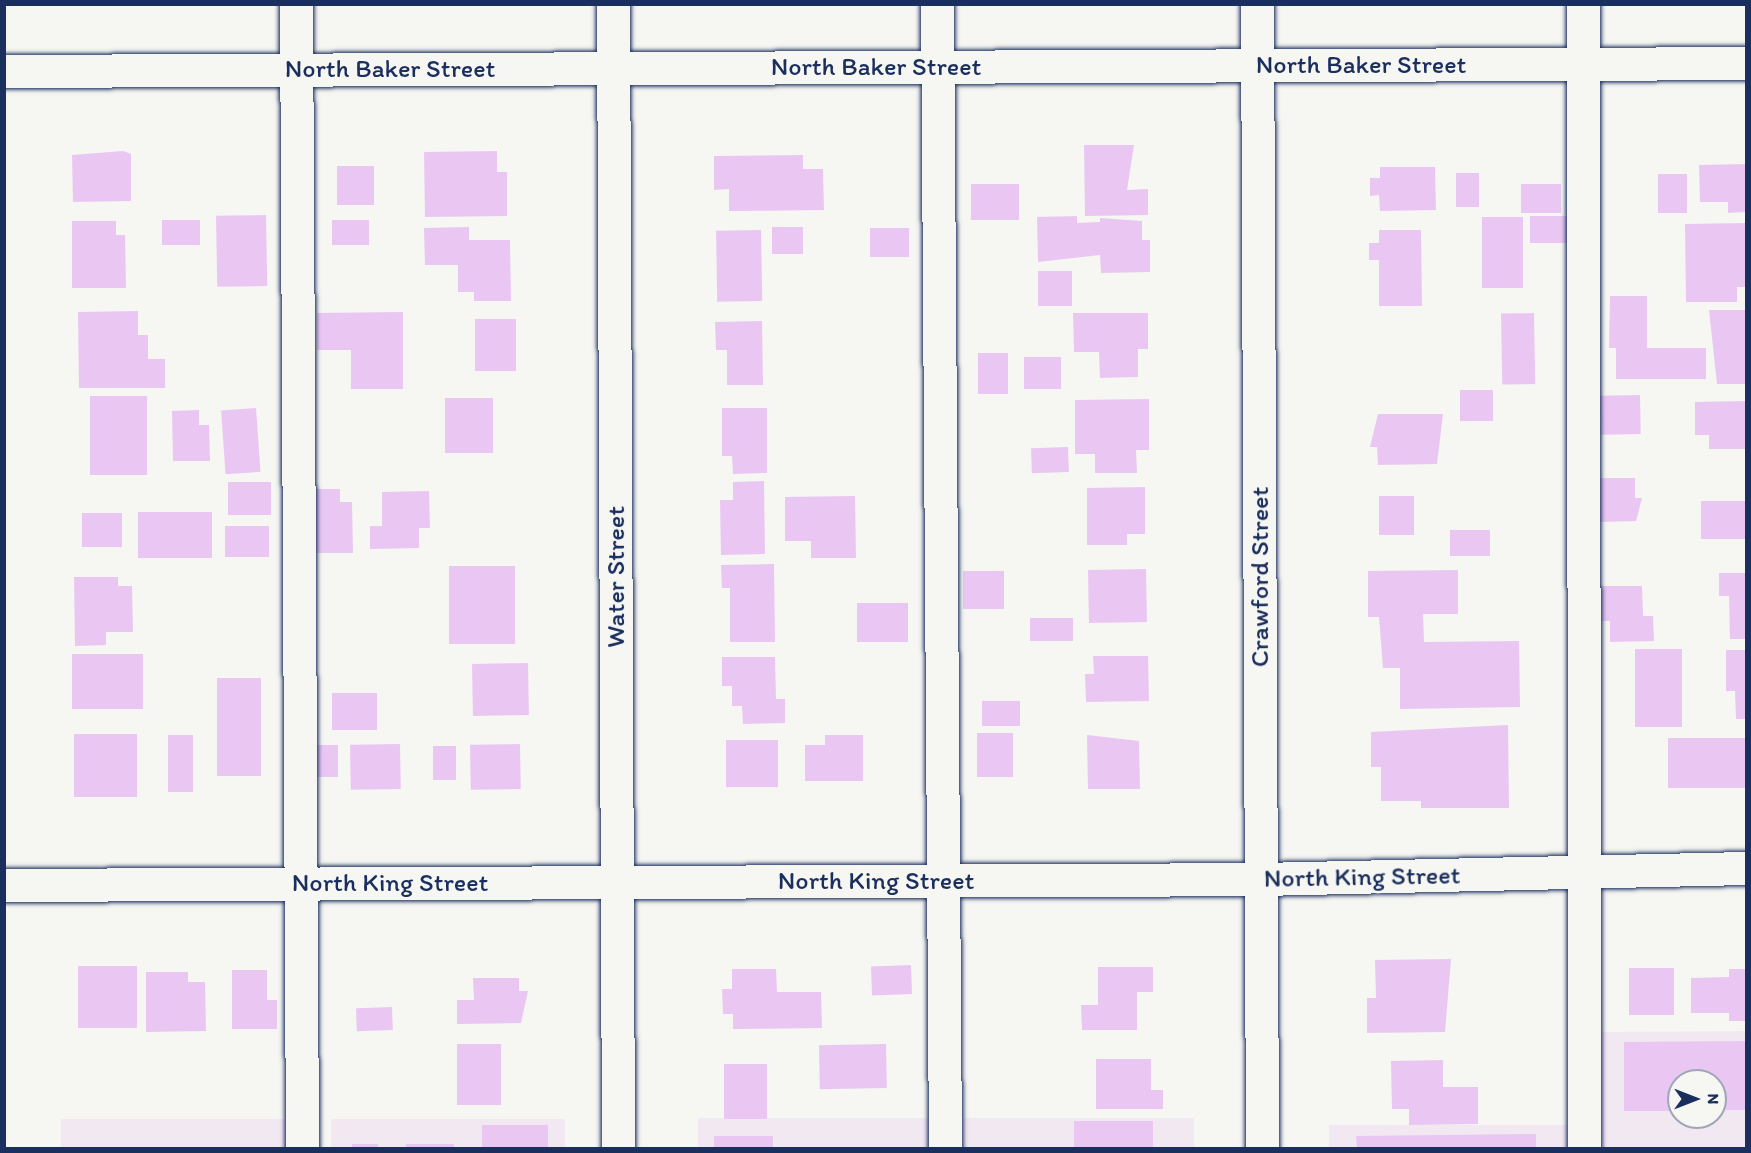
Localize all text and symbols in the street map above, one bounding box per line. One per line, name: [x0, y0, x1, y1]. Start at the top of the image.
street label: North Baker Street: [1255, 49, 1467, 81]
street label: North Baker Street: [770, 51, 982, 83]
street label: North Baker Street: [284, 53, 496, 85]
street label: Crawford Street: [1244, 487, 1276, 667]
street label: Water Street: [600, 506, 632, 648]
street label: North King Street: [1264, 860, 1460, 894]
street label: North King Street: [778, 865, 974, 897]
street label: North King Street: [292, 867, 488, 899]
north arrow: [1667, 1069, 1727, 1129]
text: N: [1704, 1094, 1723, 1104]

